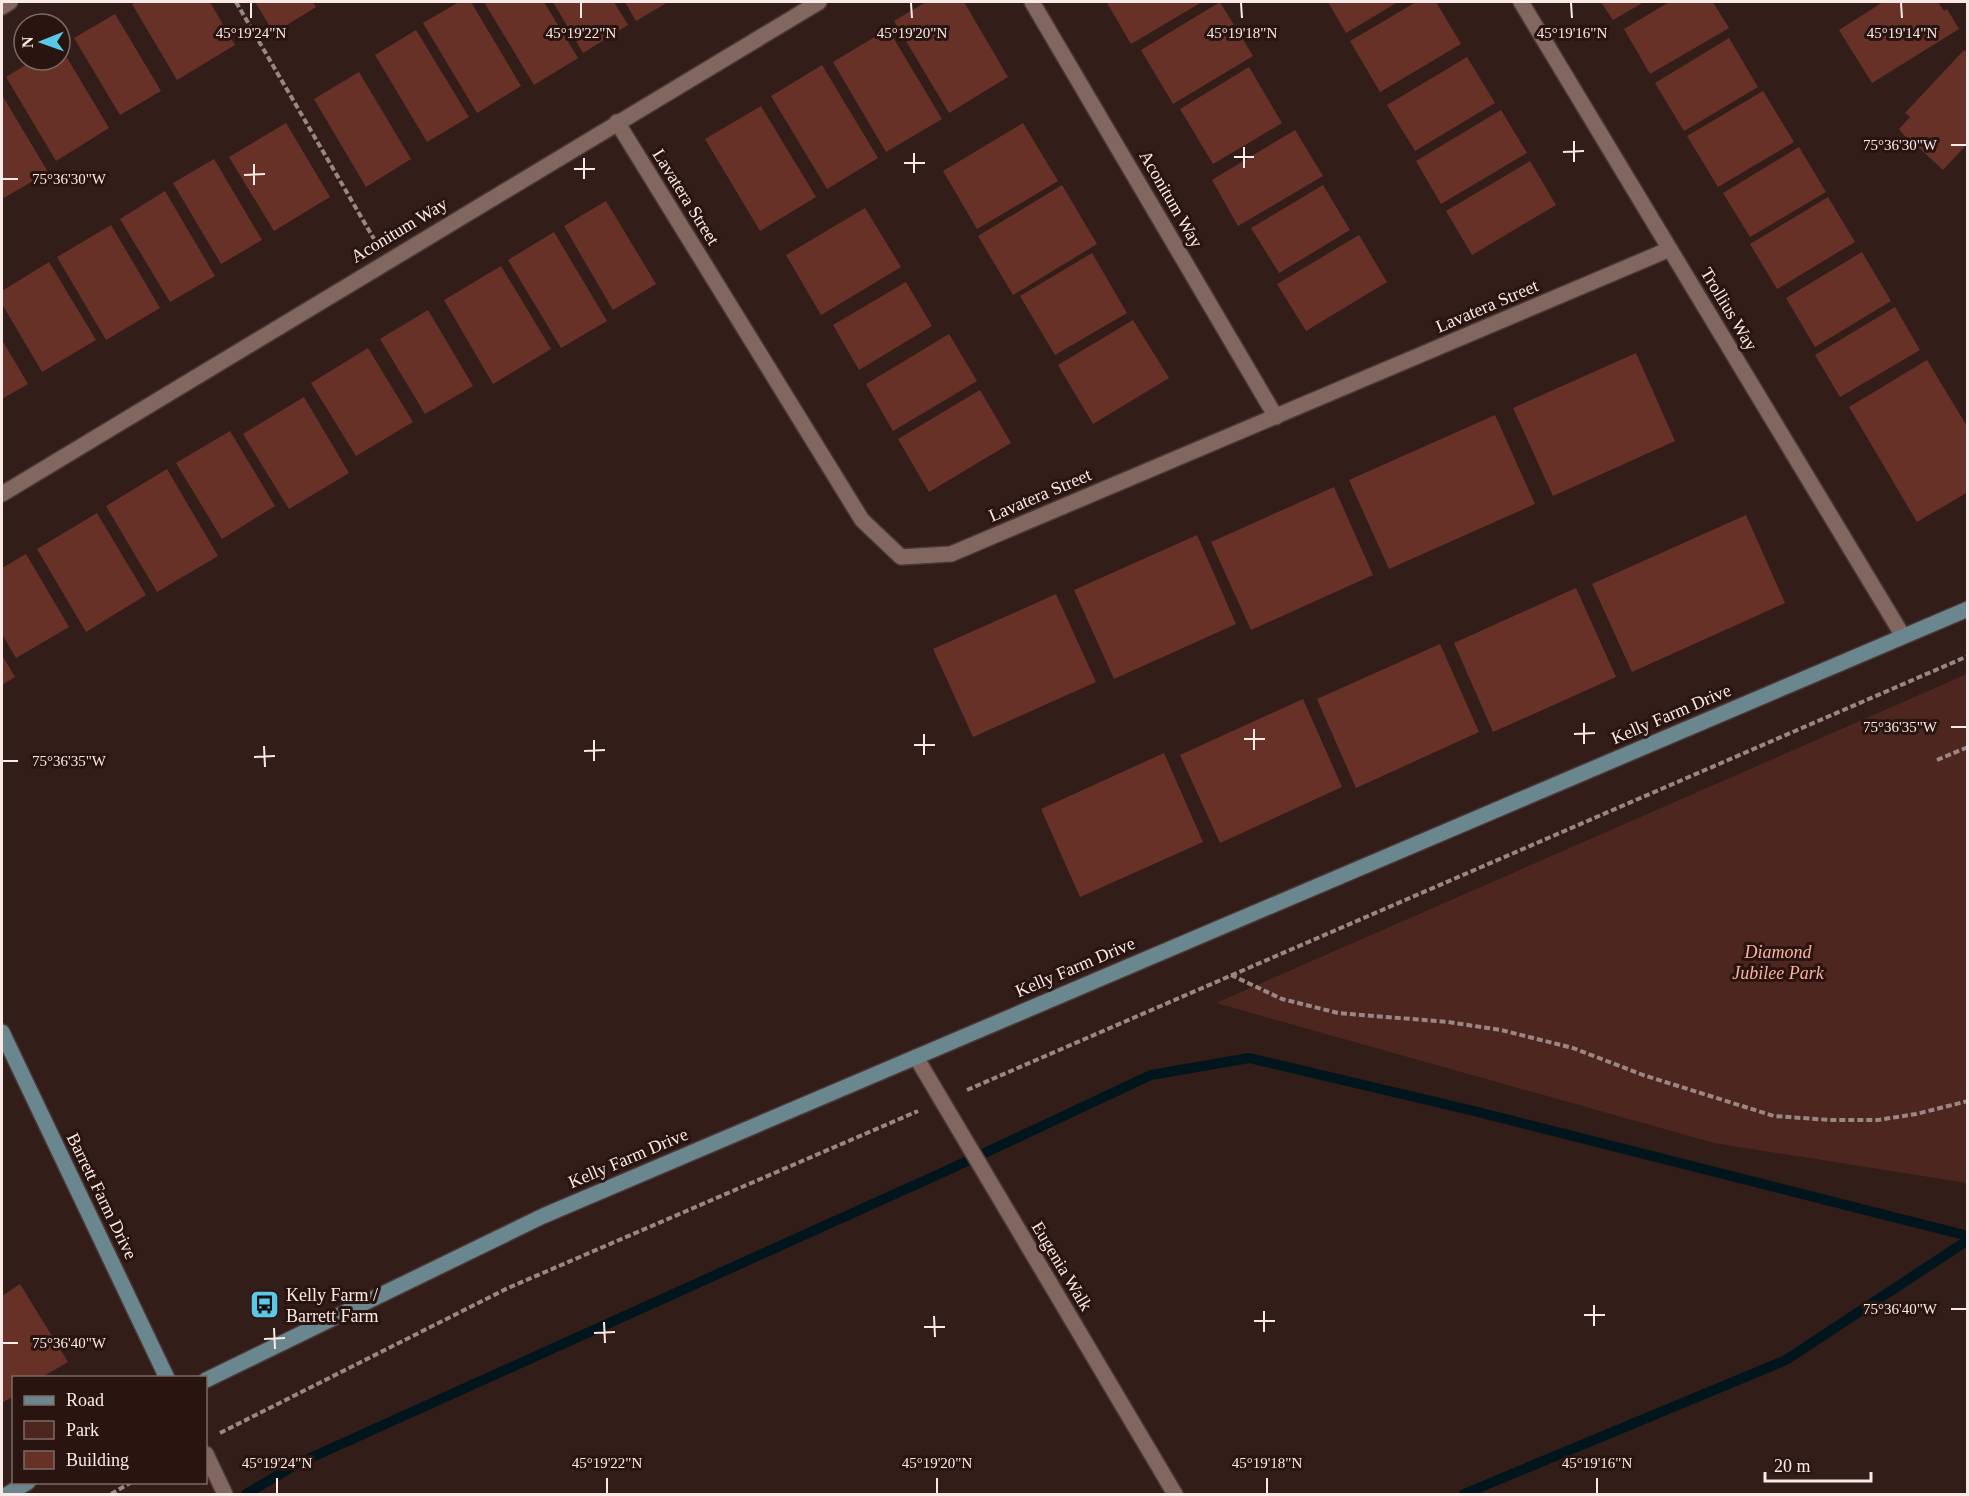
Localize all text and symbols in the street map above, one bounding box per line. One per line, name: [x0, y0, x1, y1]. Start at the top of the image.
north arrow: [12, 12, 72, 72]
text: 45°19'24"N: [216, 25, 286, 41]
text: 45°19'22"N: [546, 25, 616, 41]
text: 45°19'20"N: [877, 25, 947, 41]
text: 45°19'18"N: [1207, 25, 1277, 41]
text: 45°19'16"N: [1537, 25, 1607, 41]
text: 45°19'14"N: [1867, 25, 1937, 41]
text: N: [19, 36, 36, 48]
text: 75°36'30"W: [1863, 137, 1938, 153]
street label: Lavatera Street: [649, 145, 723, 249]
street label: Aconitum Way: [1135, 147, 1207, 251]
text: 75°36'30"W: [32, 171, 107, 187]
street label: Aconitum Way: [347, 193, 451, 267]
street label: Trollius Way: [1696, 264, 1762, 354]
street label: Lavatera Street: [1433, 275, 1541, 337]
street label: Lavatera Street: [986, 464, 1094, 526]
street label: Kelly Farm Drive: [1608, 680, 1734, 748]
text: 75°36'35"W: [1863, 719, 1938, 735]
text: 75°36'35"W: [32, 753, 107, 769]
street label: Kelly Farm Drive: [1012, 933, 1138, 1001]
park label: Diamond Jubilee Park: [1732, 942, 1825, 983]
street label: Kelly Farm Drive: [565, 1124, 691, 1192]
street label: Barrett Farm Drive: [63, 1130, 141, 1262]
street label: Eugenia Walk: [1027, 1218, 1097, 1314]
place label: Kelly Farm / Barrett Farm: [286, 1285, 378, 1326]
bus stop icon: Kelly Farm / Barrett Farm: [249, 1289, 281, 1321]
text: 75°36'40"W: [1863, 1301, 1938, 1317]
text: 75°36'40"W: [32, 1335, 107, 1351]
legend: [12, 1376, 207, 1484]
text: Road: [66, 1390, 104, 1410]
text: Park: [66, 1420, 99, 1440]
scale bar: [1765, 1445, 1872, 1483]
text: Building: [66, 1450, 129, 1470]
text: 45°19'24"N: [242, 1455, 312, 1471]
text: 45°19'22"N: [572, 1455, 642, 1471]
text: 45°19'20"N: [902, 1455, 972, 1471]
text: 45°19'18"N: [1232, 1455, 1302, 1471]
text: 45°19'16"N: [1562, 1455, 1632, 1471]
text: 20 m: [1774, 1456, 1811, 1476]

